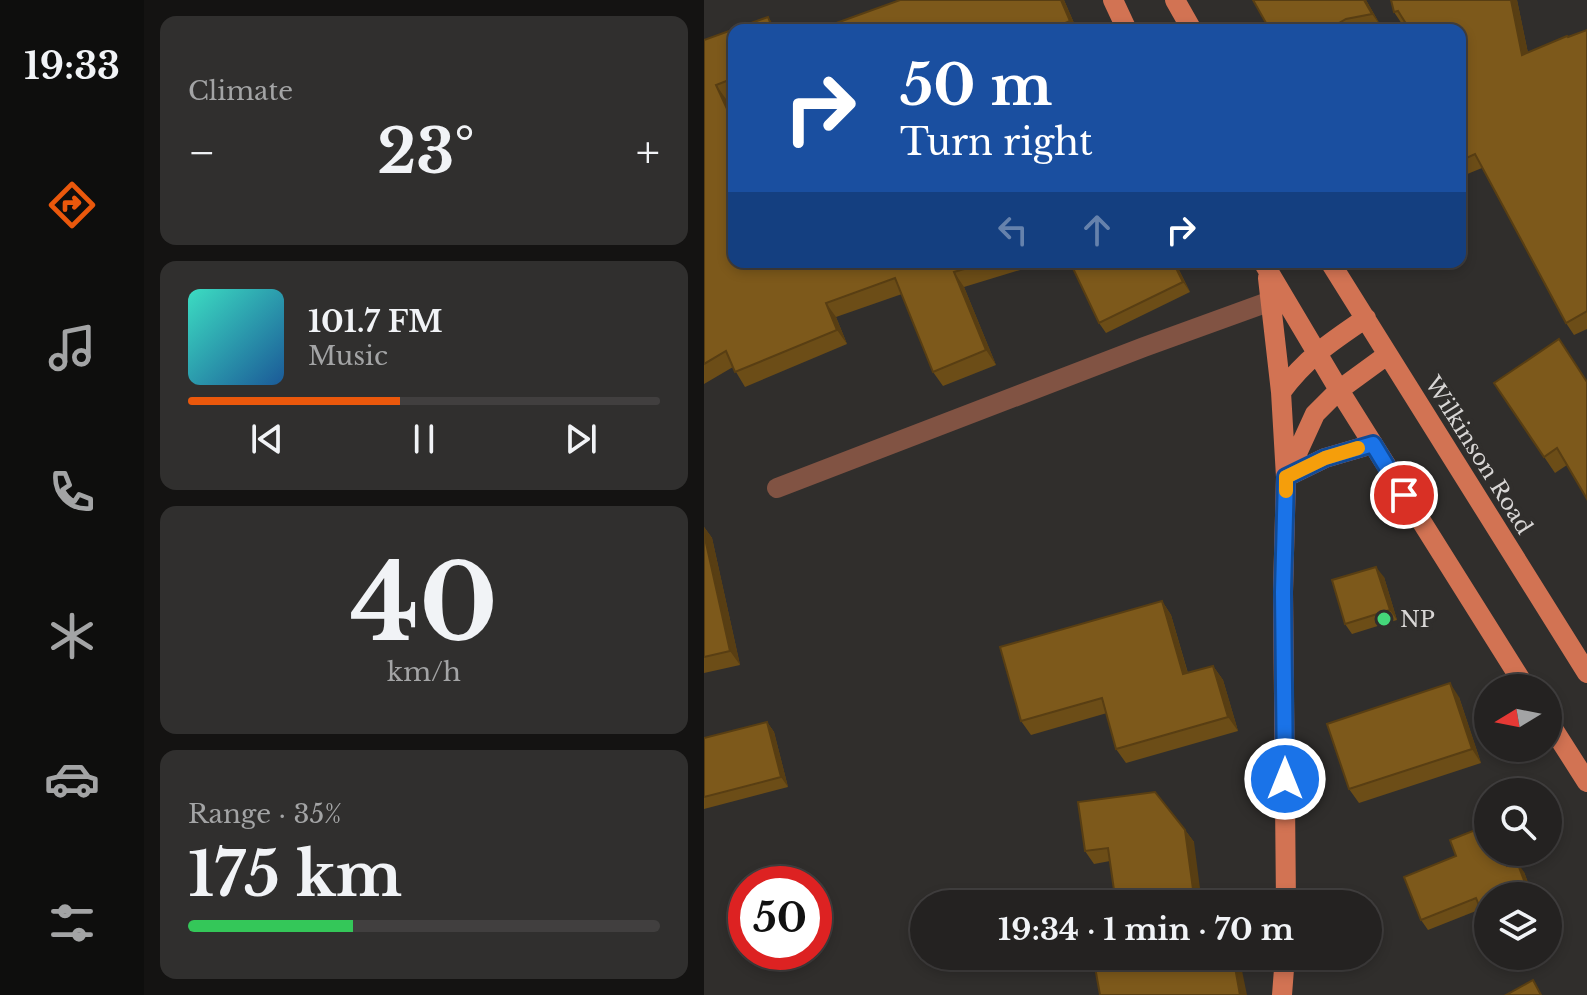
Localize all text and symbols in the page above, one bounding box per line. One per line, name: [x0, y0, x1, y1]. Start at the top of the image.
text: 19:33: [24, 44, 120, 89]
text: 50 m: [900, 51, 1052, 120]
icon: right: [768, 56, 872, 160]
text: Climate: [188, 75, 293, 107]
text: 23°: [377, 115, 475, 189]
text: Turn right: [900, 120, 1093, 165]
text: −: [188, 125, 216, 180]
text: +: [636, 125, 660, 180]
icon: directions: [44, 177, 100, 233]
icon: left: [991, 208, 1035, 252]
icon: ahead: [1075, 208, 1119, 252]
icon: right: [1159, 208, 1203, 252]
text: 101.7 FM: [308, 303, 443, 340]
icon: music: [44, 320, 100, 376]
text: Music: [308, 340, 388, 372]
street label: Wilkinson Road: [1419, 371, 1538, 539]
icon: previous: [245, 417, 289, 461]
icon: pause: [402, 417, 446, 461]
icon: next: [559, 417, 603, 461]
pin: [1370, 461, 1438, 529]
icon: phone: [44, 464, 100, 520]
icon: arrive: [1382, 473, 1426, 517]
text: 40: [350, 539, 498, 668]
place label: NP: [1400, 606, 1435, 633]
icon: climate: [44, 608, 100, 664]
marker: NP: [1375, 610, 1393, 628]
text: km/h: [387, 656, 461, 688]
north arrow: [1474, 674, 1562, 762]
map controls: [1474, 674, 1562, 970]
position arrow: [1243, 737, 1327, 821]
icon: car: [44, 751, 100, 807]
button: search: [1474, 778, 1562, 866]
text: Range · 35%: [188, 798, 342, 830]
text: 175 km: [188, 838, 402, 912]
speed limit sign: 50: [728, 866, 832, 970]
button: layers: [1474, 882, 1562, 970]
icon: filters: [44, 895, 100, 951]
text: 19:34 · 1 min · 70 m: [998, 911, 1294, 948]

